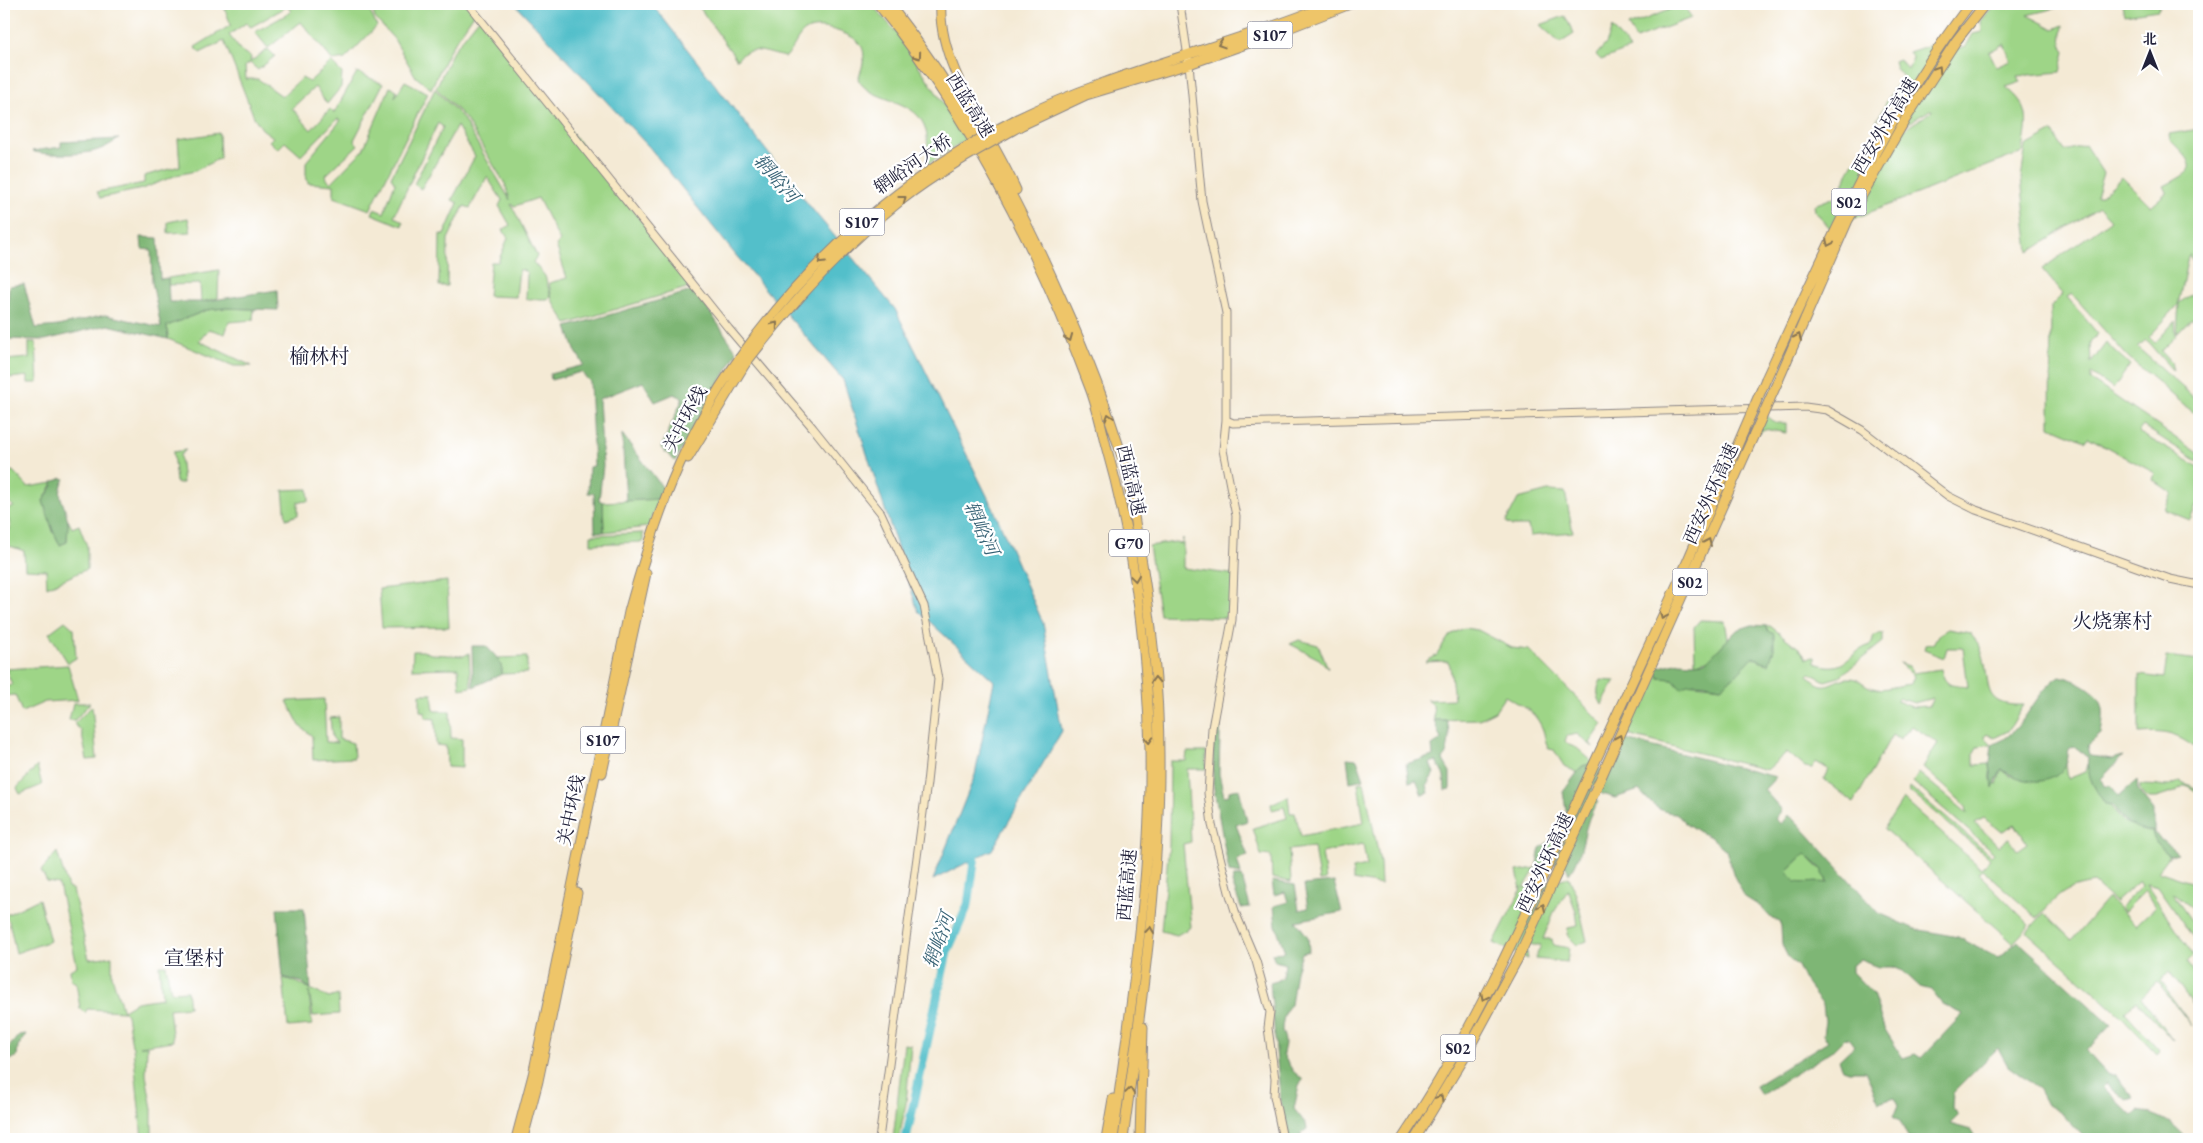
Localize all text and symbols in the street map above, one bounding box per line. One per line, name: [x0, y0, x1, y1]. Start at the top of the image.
road number: S107: [1248, 22, 1292, 48]
north arrow: [2126, 28, 2176, 78]
text: 北: [2143, 30, 2157, 48]
one-way arrow: [1217, 38, 1225, 48]
one-way arrow: [912, 50, 921, 60]
one-way arrow: [1932, 66, 1941, 75]
street label: 西蓝高速: [942, 68, 999, 141]
street label: 西安外环高速: [1847, 74, 1922, 178]
street label: 辋峪河大桥: [869, 128, 956, 199]
water label: 辋峪河: [748, 149, 807, 210]
road number: S02: [1832, 188, 1866, 216]
one-way arrow: [897, 197, 906, 205]
road number: S107: [840, 208, 884, 236]
one-way arrow: [1825, 238, 1835, 247]
one-way arrow: [818, 255, 827, 264]
one-way arrow: [769, 321, 778, 331]
one-way arrow: [1063, 333, 1073, 342]
one-way arrow: [1791, 333, 1802, 342]
district label: 榆林村: [289, 343, 349, 369]
street label: 关中环线: [658, 382, 712, 456]
one-way arrow: [1105, 414, 1115, 422]
street label: 西安外环高速: [1678, 440, 1743, 548]
street label: 西蓝高速: [1112, 442, 1151, 518]
water label: 辋峪河: [959, 497, 1006, 562]
road number: G70: [1109, 530, 1149, 556]
one-way arrow: [1701, 538, 1712, 547]
road number: S02: [1672, 568, 1708, 596]
one-way arrow: [1129, 574, 1140, 582]
district label: 火烧寨村: [2072, 608, 2152, 634]
one-way arrow: [1659, 611, 1669, 620]
one-way arrow: [1150, 676, 1161, 684]
road number: S107: [580, 726, 626, 754]
one-way arrow: [1613, 734, 1624, 743]
one-way arrow: [1144, 736, 1155, 744]
street label: 关中环线: [552, 772, 589, 848]
street label: 西安外环高速: [1511, 809, 1578, 917]
street label: 西蓝高速: [1112, 848, 1141, 922]
one-way arrow: [1536, 903, 1547, 912]
water label: 辋峪河: [917, 906, 961, 971]
one-way arrow: [1144, 925, 1155, 933]
district label: 宣堡村: [164, 945, 224, 971]
one-way arrow: [1480, 991, 1490, 1000]
road number: S02: [1440, 1034, 1476, 1062]
one-way arrow: [1124, 1087, 1135, 1095]
one-way arrow: [1433, 1094, 1443, 1103]

